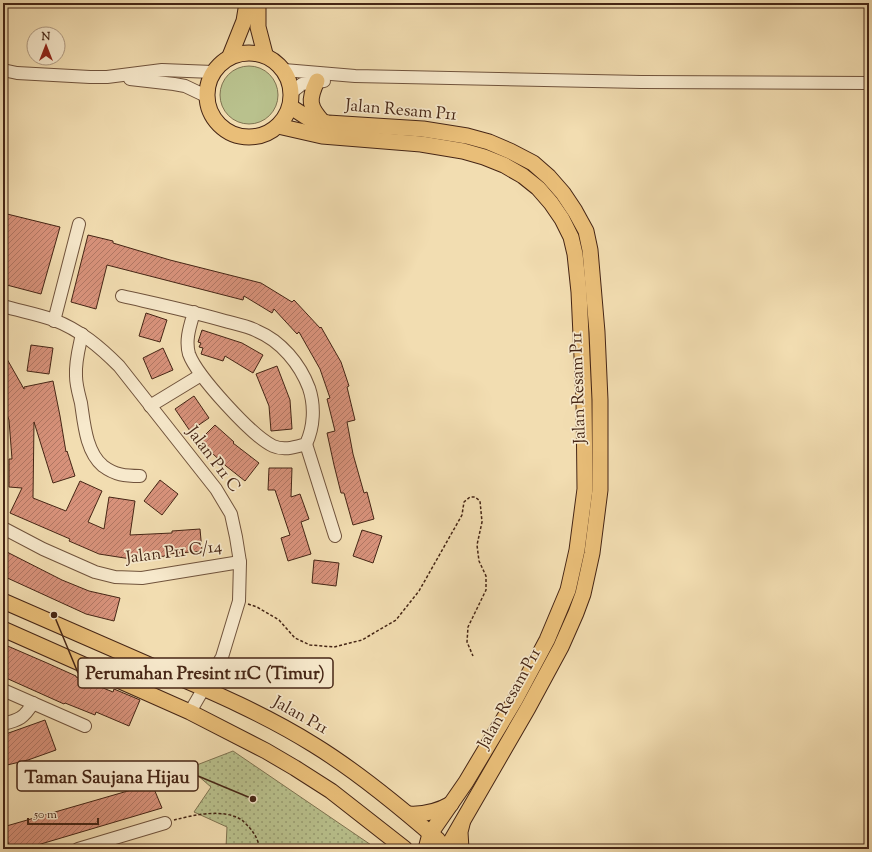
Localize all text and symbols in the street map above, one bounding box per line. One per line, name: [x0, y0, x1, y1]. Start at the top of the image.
north arrow: [26, 26, 66, 66]
text: N: [41, 29, 51, 45]
street label: Jalan Resam P11: [343, 94, 458, 128]
street label: Jalan Resam P11: [565, 332, 593, 445]
street label: Jalan P11 C: [180, 421, 246, 498]
street label: Jalan P11 C/14: [124, 535, 224, 571]
street label: Jalan Resam P11: [472, 644, 548, 755]
callout: Perumahan Presint 11C (Timur): [78, 658, 333, 688]
text: Perumahan Presint 11C (Timur): [85, 662, 325, 688]
street label: Jalan P11: [267, 690, 332, 741]
callout: Taman Saujana Hijau: [17, 761, 198, 791]
text: Taman Saujana Hijau: [24, 766, 190, 792]
scale bar: [28, 800, 98, 826]
text: 50 m: [33, 806, 57, 824]

